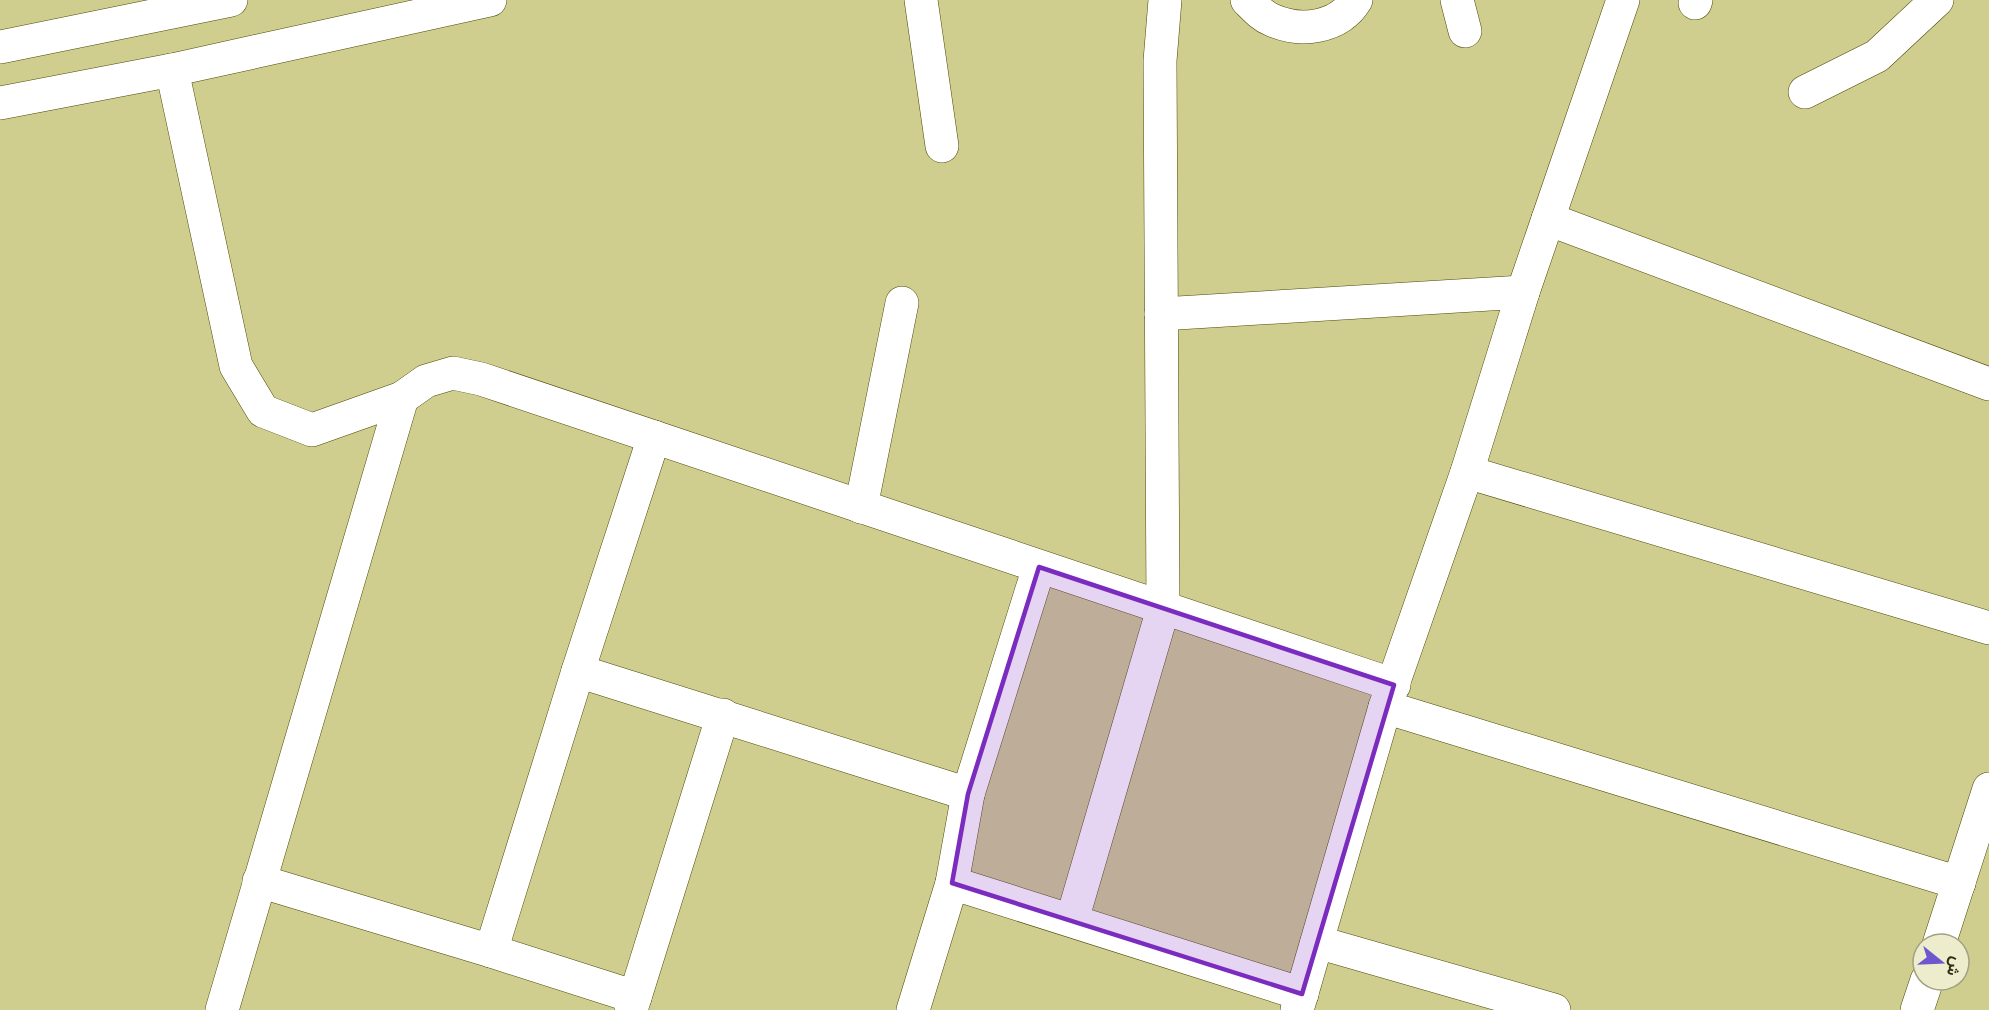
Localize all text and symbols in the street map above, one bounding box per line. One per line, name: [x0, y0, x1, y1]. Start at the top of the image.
north arrow: [1911, 932, 1971, 992]
text: ش: [1943, 954, 1967, 979]

